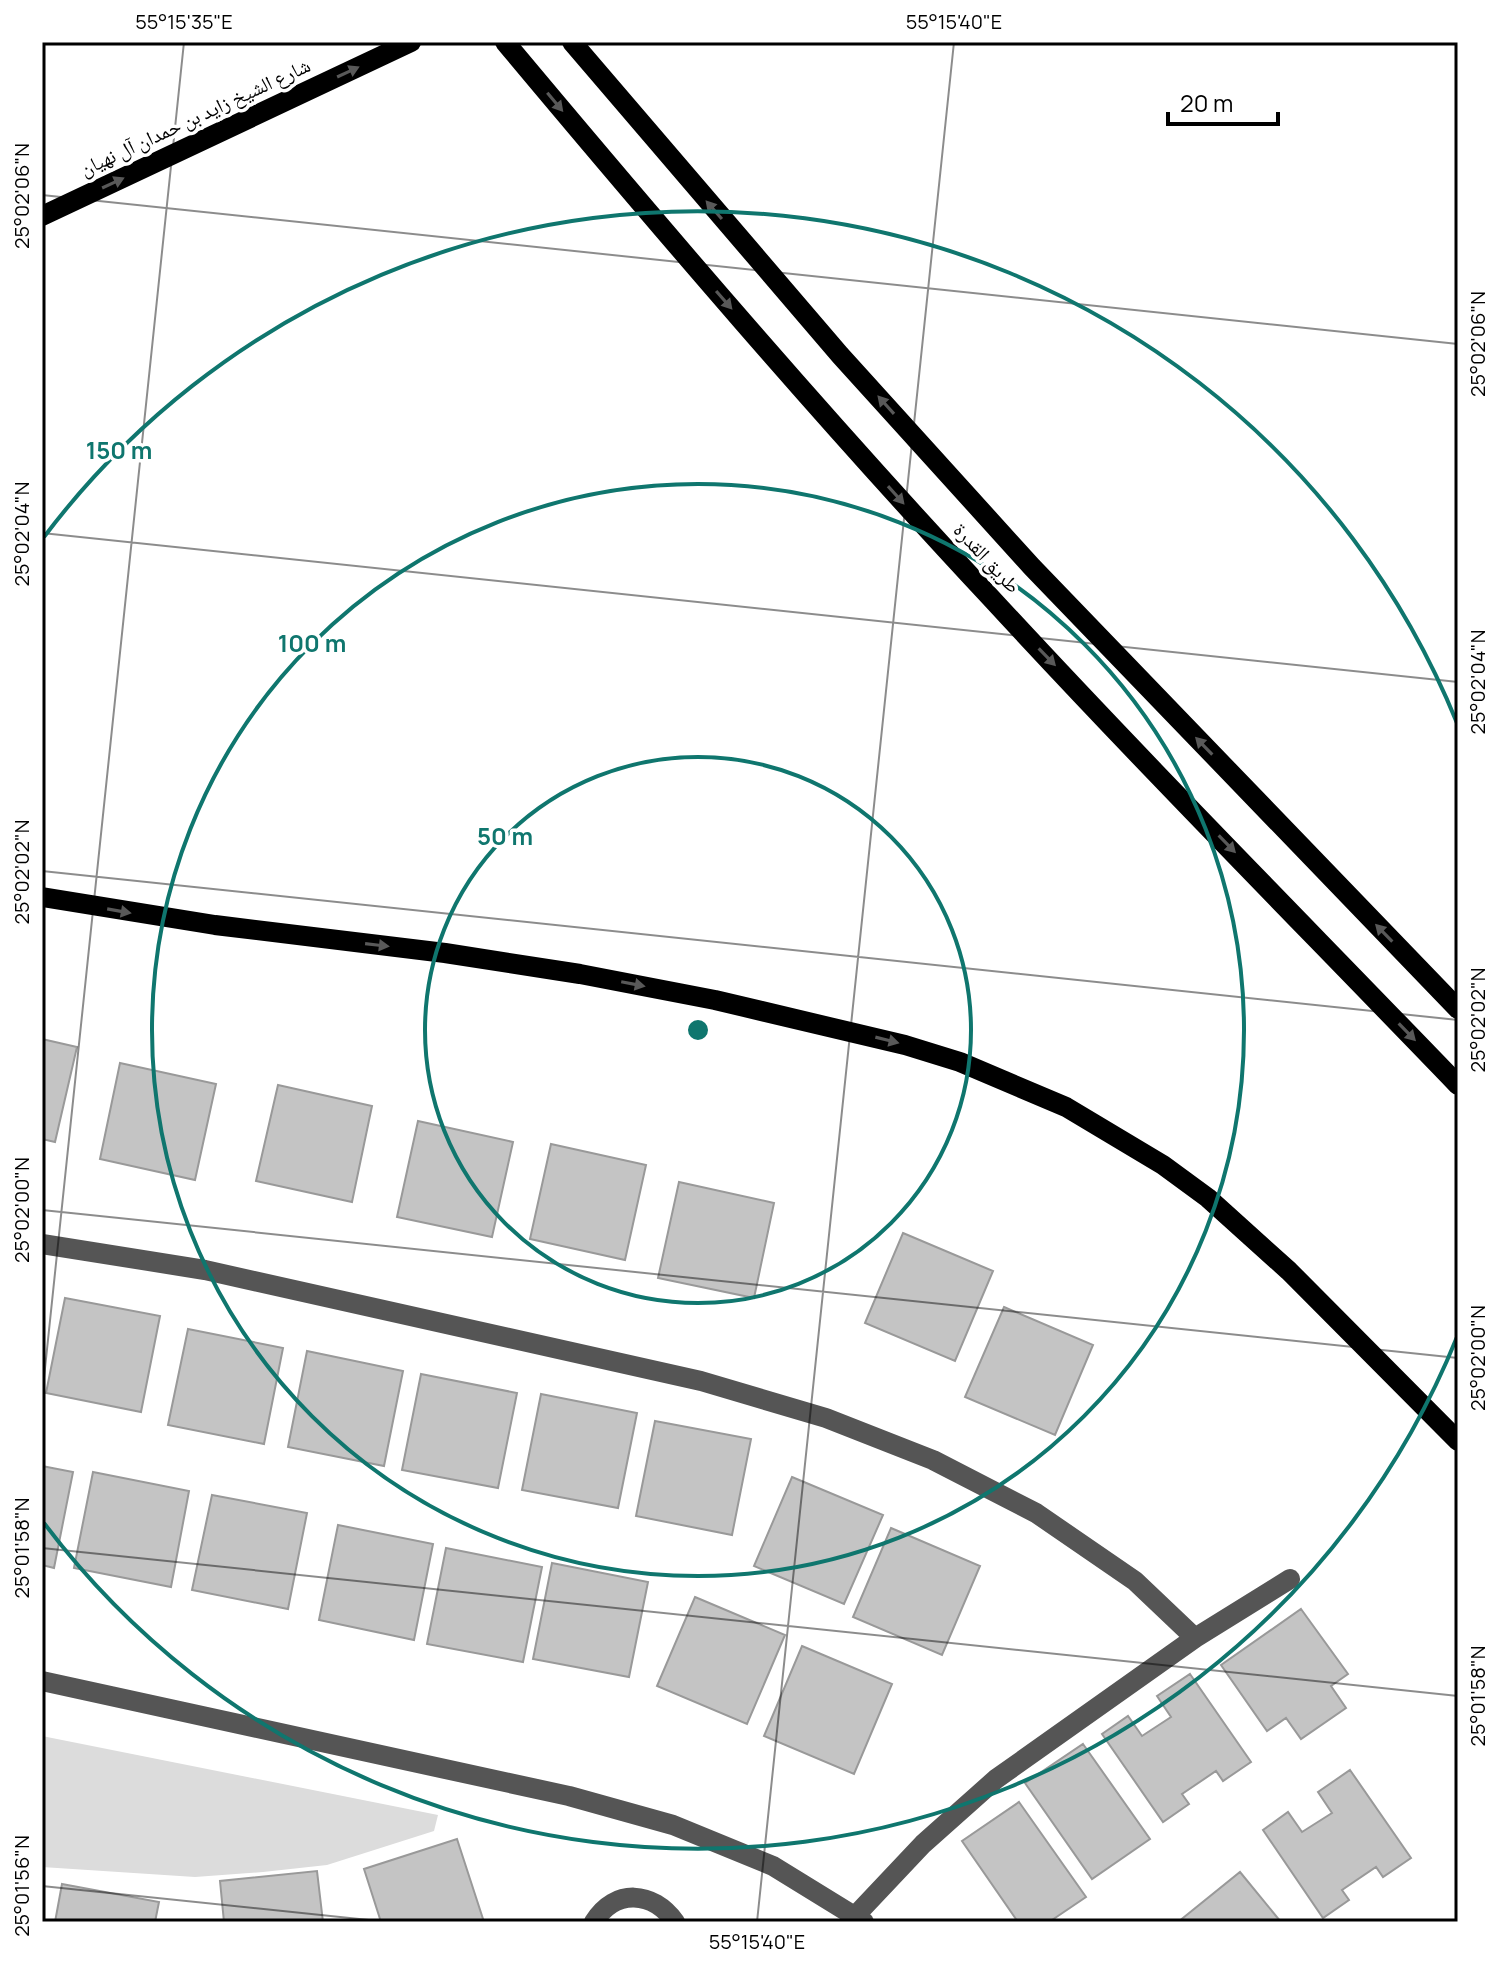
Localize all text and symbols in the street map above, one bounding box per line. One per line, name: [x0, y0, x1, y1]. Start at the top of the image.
text: 55°15'35"E: [135, 8, 233, 35]
text: 55°15'40"E: [906, 8, 1002, 35]
street label: شارع الشيخ زايد بن حمدان آل نهيان: [75, 51, 314, 182]
one-way arrow: [336, 65, 359, 79]
scale bar: [1168, 76, 1278, 126]
text: 20 m: [1180, 86, 1233, 119]
one-way arrow: [546, 92, 563, 112]
text: 25°02'06"N: [8, 143, 35, 249]
one-way arrow: [101, 176, 124, 189]
one-way arrow: [706, 200, 723, 220]
one-way arrow: [715, 289, 732, 309]
text: 25°02'06"N: [1464, 291, 1491, 397]
one-way arrow: [877, 396, 895, 415]
text: 150 m: [86, 433, 152, 466]
text: 25°02'04"N: [8, 482, 35, 586]
one-way arrow: [887, 485, 905, 504]
street label: طريق القدرة: [948, 517, 1027, 599]
text: 100 m: [278, 626, 346, 659]
text: 25°02'04"N: [1464, 630, 1491, 734]
one-way arrow: [1037, 647, 1055, 666]
one-way arrow: [1195, 737, 1214, 756]
text: 50 m: [477, 819, 533, 852]
text: 25°02'02"N: [8, 820, 35, 924]
one-way arrow: [1217, 834, 1236, 853]
one-way arrow: [107, 905, 132, 917]
one-way arrow: [1376, 924, 1394, 943]
one-way arrow: [364, 938, 389, 951]
text: 25°02'02"N: [1464, 968, 1491, 1072]
one-way arrow: [621, 978, 646, 991]
centre of rings: [684, 1016, 712, 1044]
one-way arrow: [1397, 1022, 1416, 1041]
one-way arrow: [875, 1035, 900, 1047]
text: 25°02'00"N: [8, 1157, 35, 1263]
text: 25°02'00"N: [1464, 1305, 1491, 1411]
text: 25°01'58"N: [8, 1498, 35, 1598]
text: 25°01'58"N: [1464, 1646, 1491, 1746]
text: 25°01'56"N: [8, 1835, 35, 1937]
text: 55°15'40"E: [709, 1928, 805, 1955]

